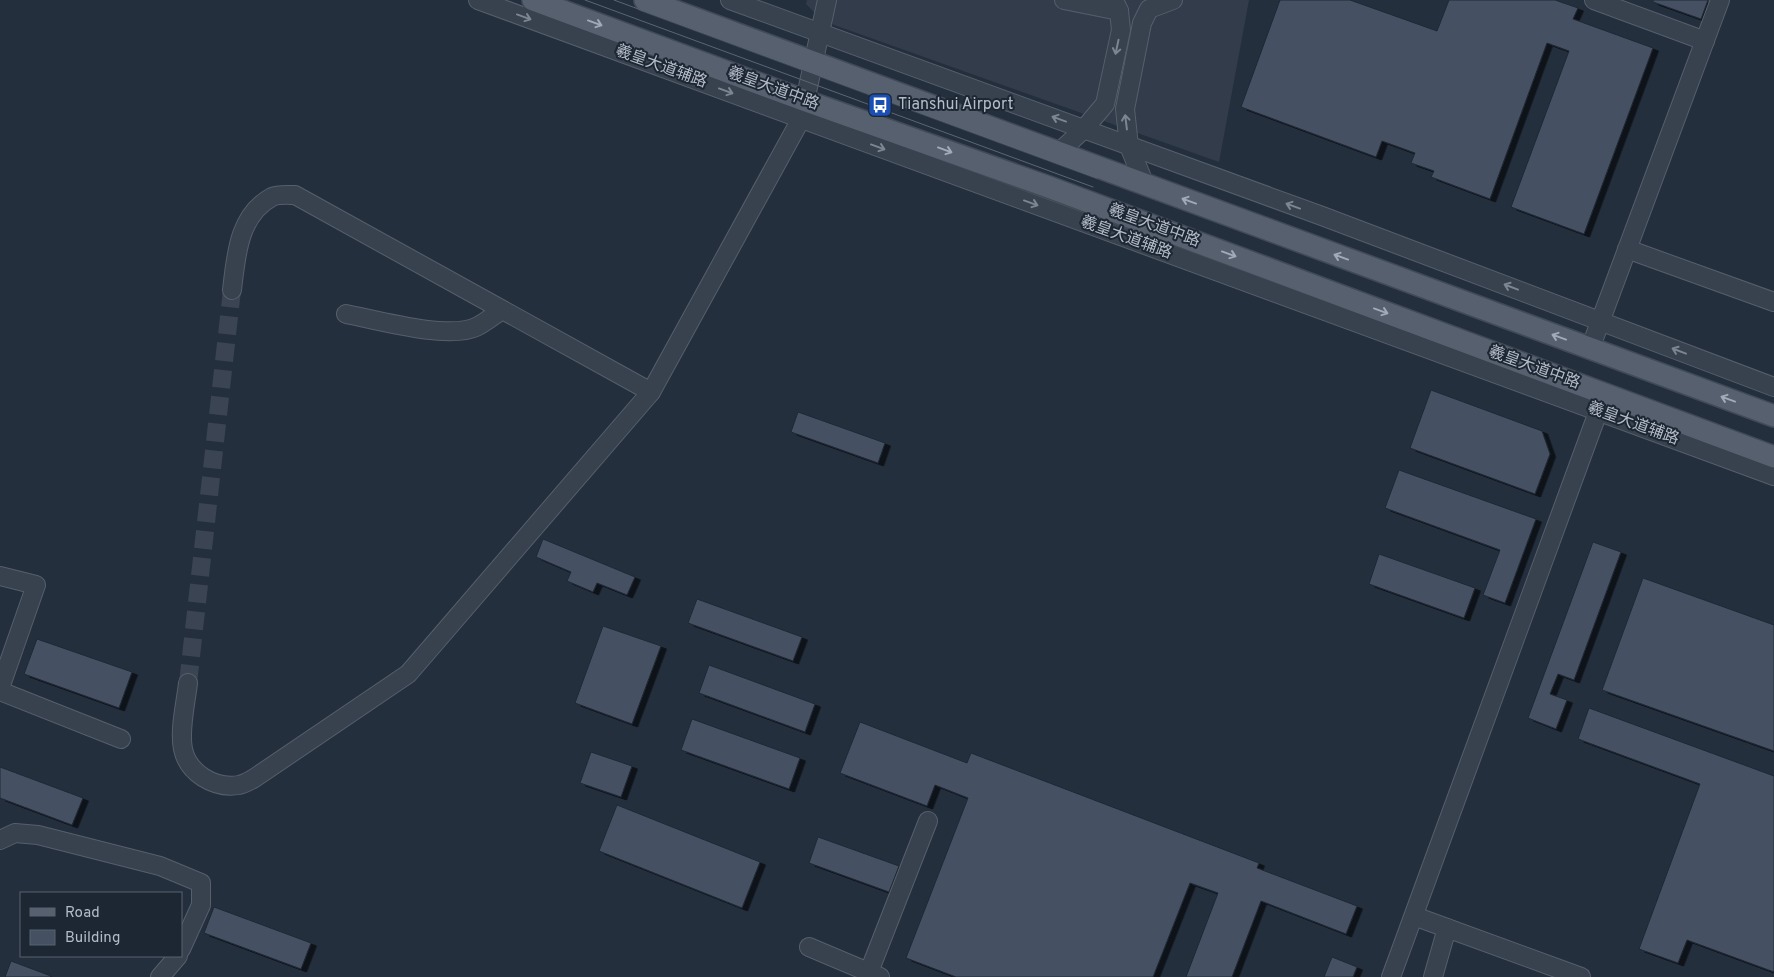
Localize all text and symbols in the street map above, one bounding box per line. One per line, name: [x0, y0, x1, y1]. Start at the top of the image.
one-way arrow: [516, 13, 531, 22]
one-way arrow: [587, 19, 602, 28]
one-way arrow: [1112, 39, 1121, 55]
street label: 羲皇大道辅路: [612, 41, 710, 93]
street label: 羲皇大道中路: [724, 63, 822, 115]
one-way arrow: [717, 87, 733, 96]
bus stop icon: Tianshui Airport: [867, 92, 893, 118]
place label: Tianshui Airport: [898, 95, 1013, 115]
one-way arrow: [1051, 114, 1067, 124]
one-way arrow: [1121, 115, 1131, 131]
one-way arrow: [870, 143, 885, 152]
one-way arrow: [937, 146, 952, 155]
one-way arrow: [1181, 196, 1197, 205]
one-way arrow: [1023, 199, 1038, 208]
street label: 羲皇大道中路: [1105, 200, 1203, 252]
one-way arrow: [1286, 201, 1301, 210]
street label: 羲皇大道辅路: [1077, 212, 1175, 264]
one-way arrow: [1221, 250, 1236, 259]
one-way arrow: [1334, 252, 1349, 261]
one-way arrow: [1504, 282, 1519, 291]
one-way arrow: [1373, 307, 1389, 316]
one-way arrow: [1552, 332, 1568, 341]
street label: 羲皇大道中路: [1485, 342, 1583, 394]
one-way arrow: [1672, 346, 1687, 355]
one-way arrow: [1721, 394, 1736, 403]
street label: 羲皇大道辅路: [1584, 398, 1682, 450]
legend: [20, 892, 182, 957]
text: Road: [65, 904, 100, 923]
text: Building: [65, 929, 120, 948]

